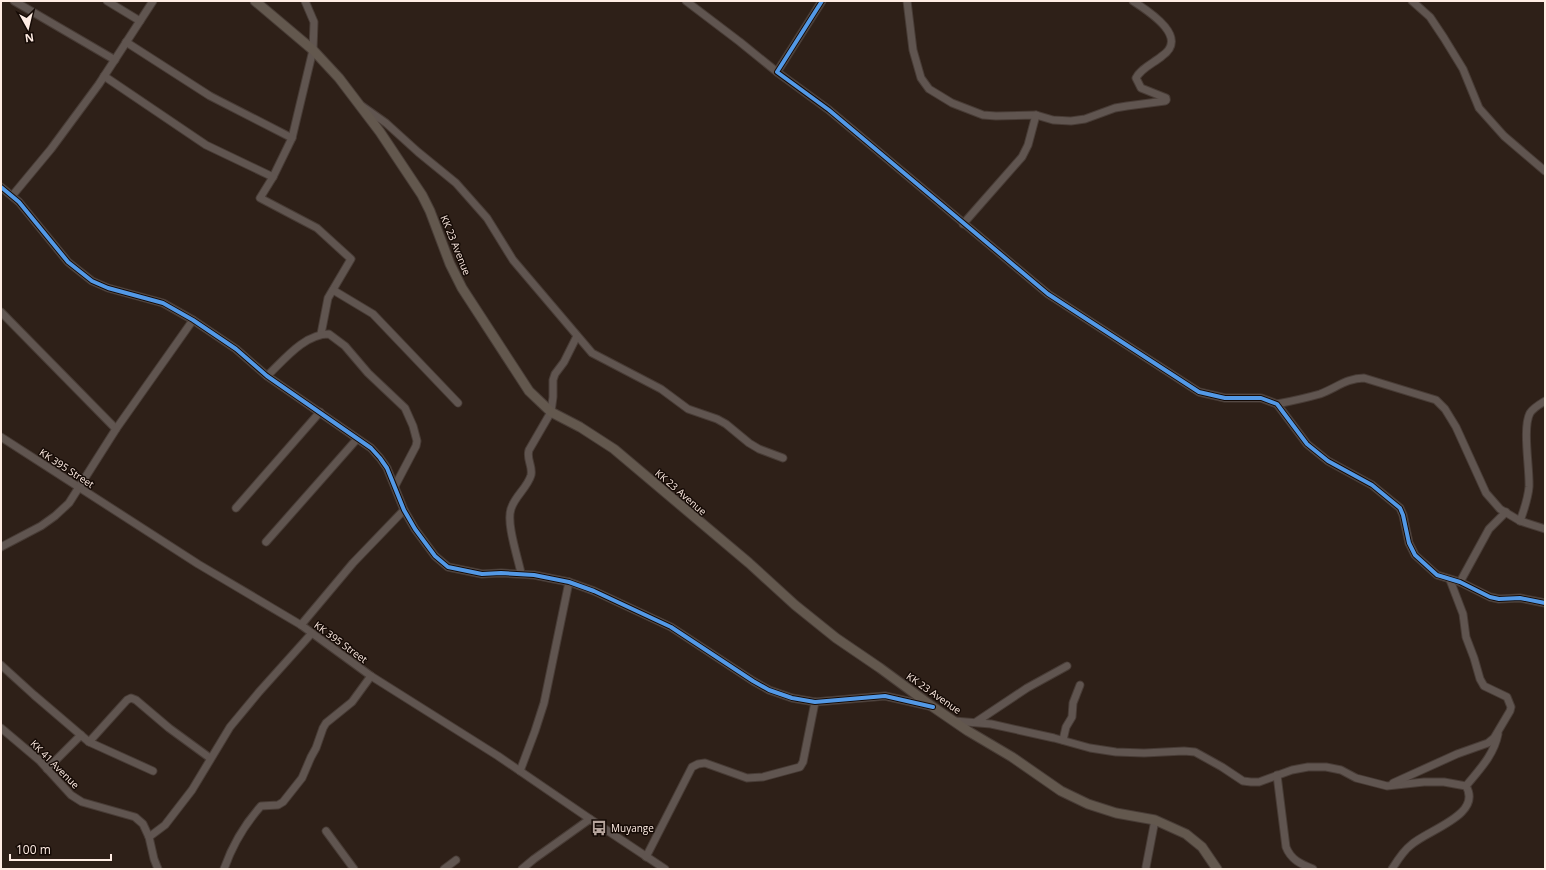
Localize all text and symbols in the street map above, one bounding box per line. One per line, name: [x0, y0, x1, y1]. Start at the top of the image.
north arrow: [8, 8, 48, 48]
text: N: [24, 30, 35, 46]
street label: KK 23 Avenue: [438, 213, 475, 278]
street label: KK 395 Street: [37, 445, 97, 491]
street label: KK 23 Avenue: [652, 466, 710, 518]
street label: KK 395 Street: [312, 618, 371, 666]
street label: KK 23 Avenue: [904, 669, 964, 717]
street label: KK 41 Avenue: [28, 737, 83, 792]
bus stop icon: Muyange: [590, 819, 608, 837]
place label: Muyange: [611, 821, 654, 835]
scale bar: [10, 836, 111, 862]
text: 100 m: [16, 841, 51, 858]

